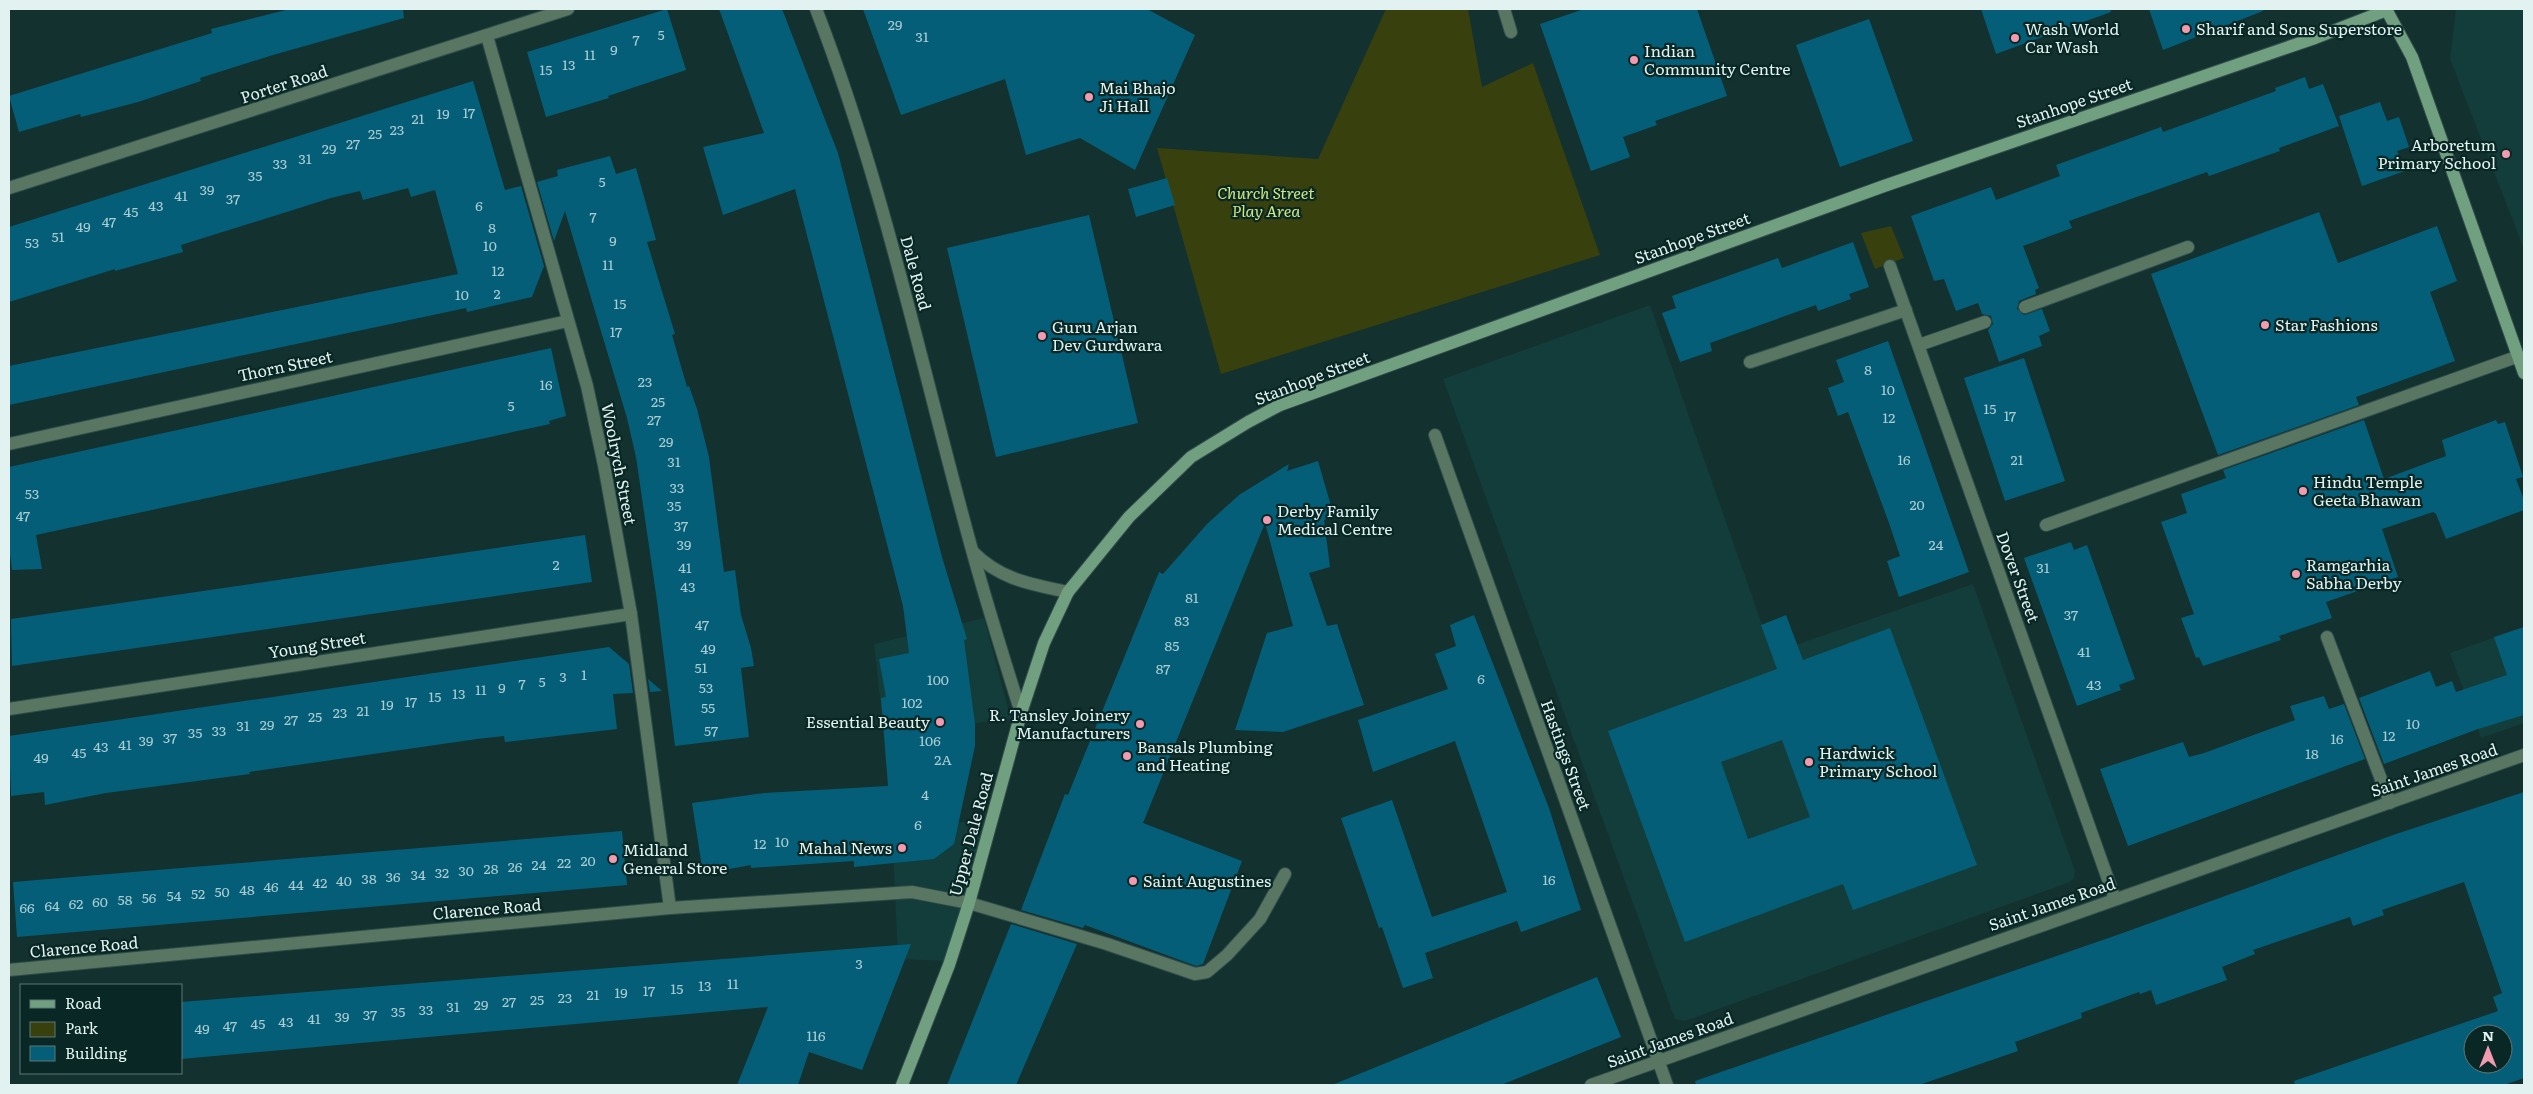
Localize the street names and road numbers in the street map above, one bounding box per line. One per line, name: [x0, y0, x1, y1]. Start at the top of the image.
street label: Porter Road: [237, 58, 331, 108]
street label: Stanhope Street: [2012, 71, 2136, 133]
street label: Stanhope Street: [1630, 205, 1753, 269]
street label: Dale Road: [895, 233, 938, 313]
street label: Thorn Street: [235, 343, 335, 387]
street label: Stanhope Street: [1251, 344, 1373, 410]
street label: Woolrych Street: [596, 401, 644, 527]
street label: Dover Street: [1991, 528, 2047, 626]
street label: Young Street: [267, 624, 368, 664]
street label: Hastings Street: [1536, 696, 1598, 814]
street label: Saint James Road: [2367, 736, 2500, 802]
street label: Upper Dale Road: [942, 769, 998, 898]
street label: Saint James Road: [1985, 870, 2118, 936]
street label: Clarence Road: [432, 891, 543, 925]
street label: Clarence Road: [29, 929, 140, 963]
street label: Saint James Road: [1603, 1005, 1736, 1073]

